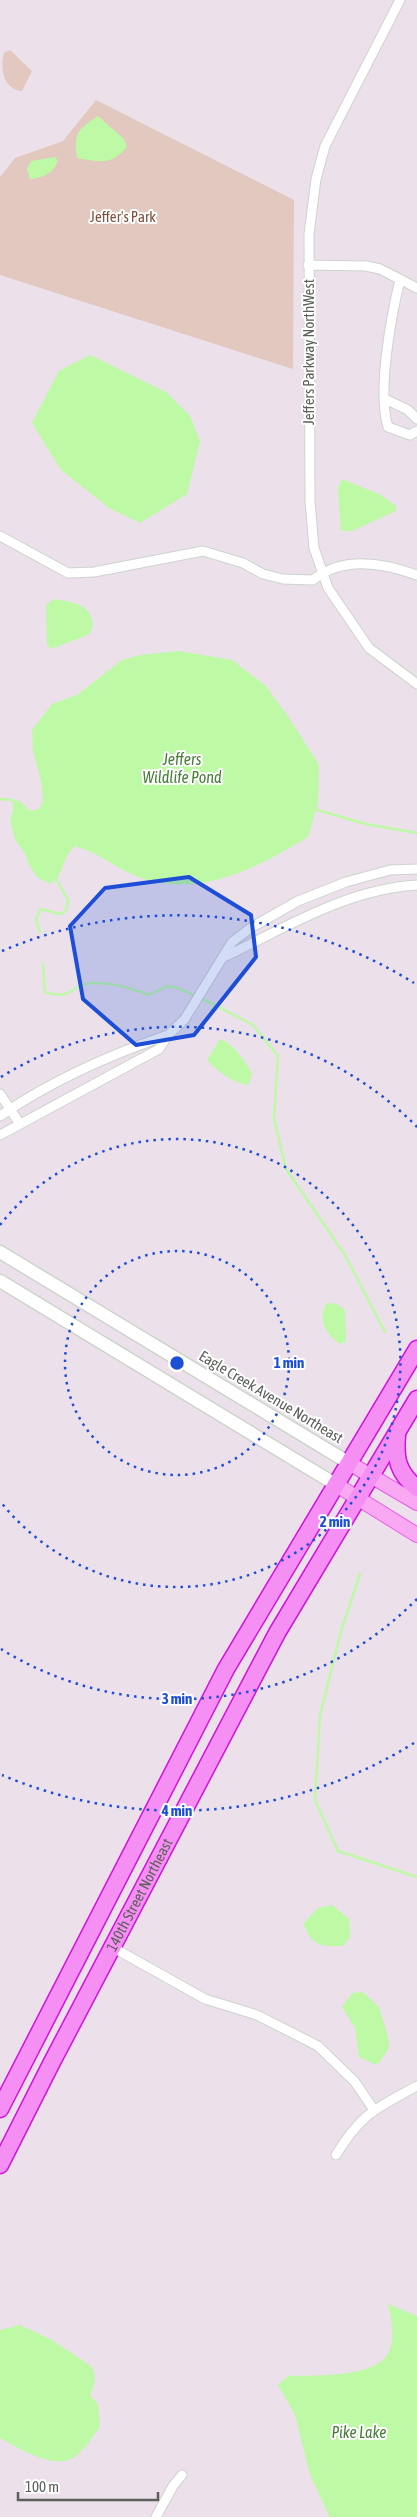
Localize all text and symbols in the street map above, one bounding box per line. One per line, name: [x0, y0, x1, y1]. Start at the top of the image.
park label: Jeffer's Park: [90, 208, 156, 225]
street label: Jeffers Parkway NorthWest: [300, 279, 317, 425]
water label: Jeffers Wildlife Pond: [142, 750, 222, 786]
street label: Eagle Creek Avenue Northeast: [196, 1347, 346, 1446]
centre of rings: [168, 1354, 186, 1372]
text: 1 min: [274, 1354, 304, 1371]
text: 2 min: [320, 1513, 350, 1530]
text: 3 min: [162, 1690, 192, 1707]
text: 4 min: [161, 1802, 192, 1819]
street label: 140th Street Northeast: [103, 1835, 176, 1954]
water label: Pike Lake: [332, 2423, 387, 2441]
scale bar: [18, 2470, 158, 2502]
text: 100 m: [25, 2478, 59, 2495]

